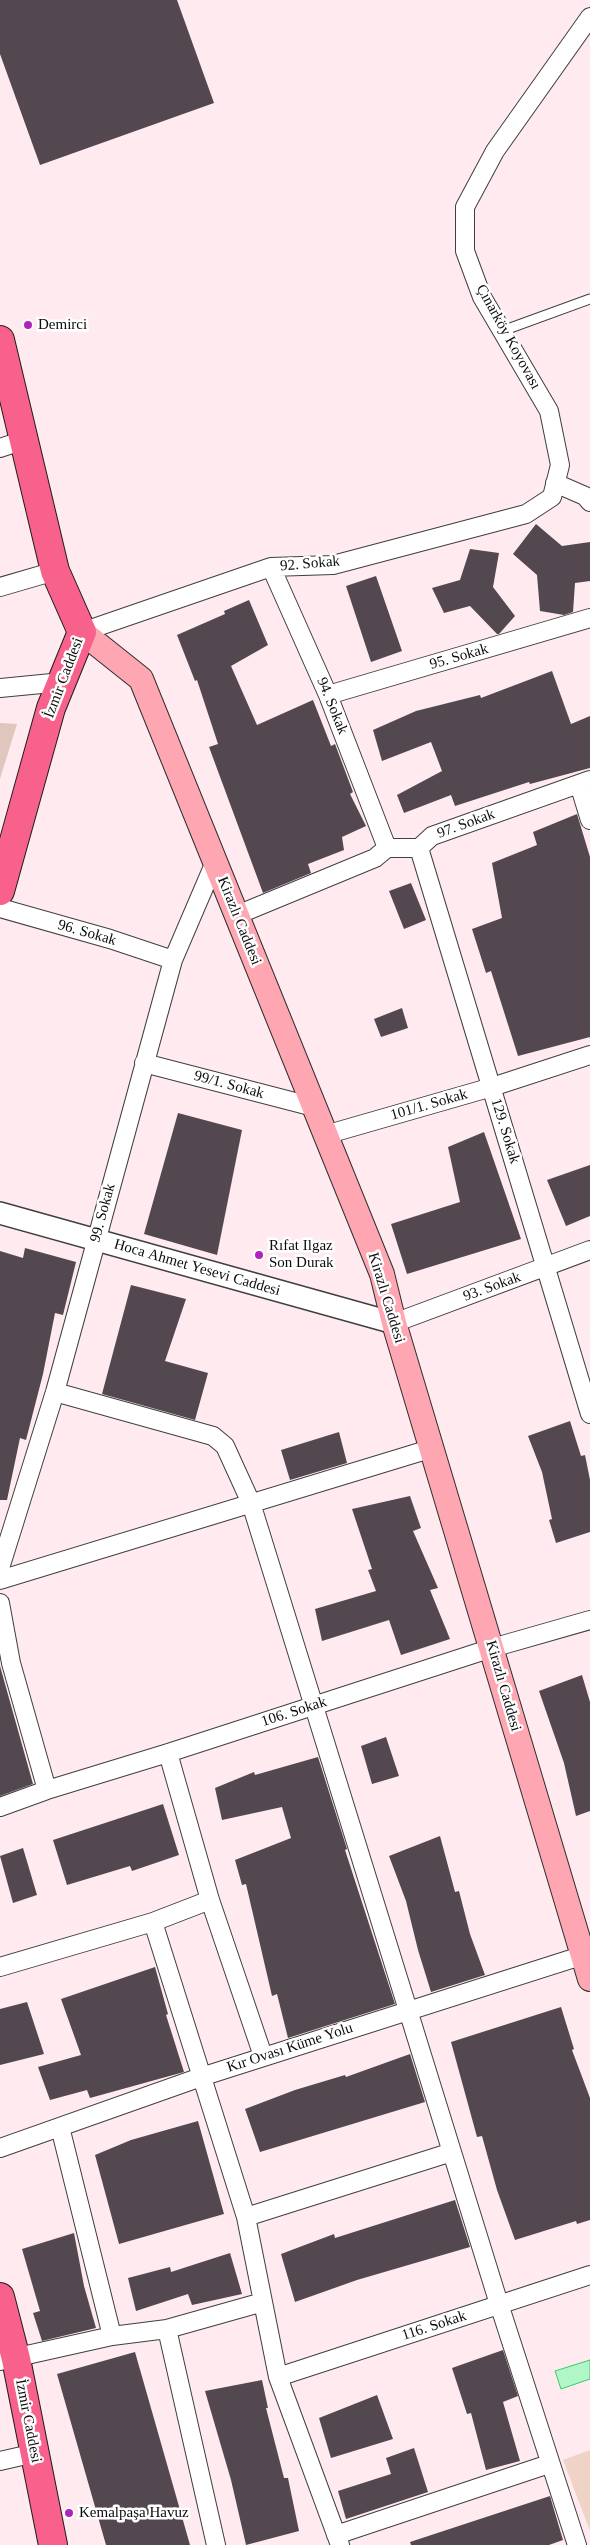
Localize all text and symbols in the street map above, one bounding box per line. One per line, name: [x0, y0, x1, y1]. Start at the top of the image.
street label: Çınarköy Koyovası: [472, 281, 544, 393]
place label: Demirci: [38, 316, 87, 334]
marker: Demirci: [22, 319, 34, 331]
street label: 92. Sokak: [279, 552, 341, 576]
street label: İzmir Caddesi: [40, 635, 88, 721]
street label: 95. Sokak: [428, 640, 490, 674]
street label: 94. Sokak: [312, 675, 352, 737]
street label: 97. Sokak: [435, 805, 497, 843]
street label: Kirazlı Caddesi: [213, 874, 265, 968]
street label: 96. Sokak: [56, 916, 118, 950]
street label: 99/1. Sokak: [192, 1067, 266, 1103]
street label: 101/1. Sokak: [388, 1085, 470, 1125]
street label: 129. Sokak: [487, 1096, 523, 1166]
street label: 99. Sokak: [87, 1182, 119, 1244]
street label: Hoca Ahmet Yesevi Caddesi: [112, 1236, 282, 1300]
place label: Rıfat Ilgaz Son Durak: [269, 1237, 334, 1272]
marker: Rıfat Ilgaz Son Durak: [253, 1249, 265, 1261]
street label: Kirazlı Caddesi: [364, 1251, 408, 1345]
street label: 93. Sokak: [461, 1268, 523, 1306]
street label: Kirazlı Caddesi: [481, 1638, 525, 1734]
street label: 106. Sokak: [259, 1693, 329, 1731]
street label: Kır Ovası Küme Yolu: [225, 2019, 355, 2077]
street label: 116. Sokak: [399, 2307, 469, 2345]
street label: İzmir Caddesi: [11, 2378, 45, 2464]
place label: Kemalpaşa Havuz: [79, 2504, 189, 2522]
marker: Kemalpaşa Havuz: [63, 2507, 75, 2519]

